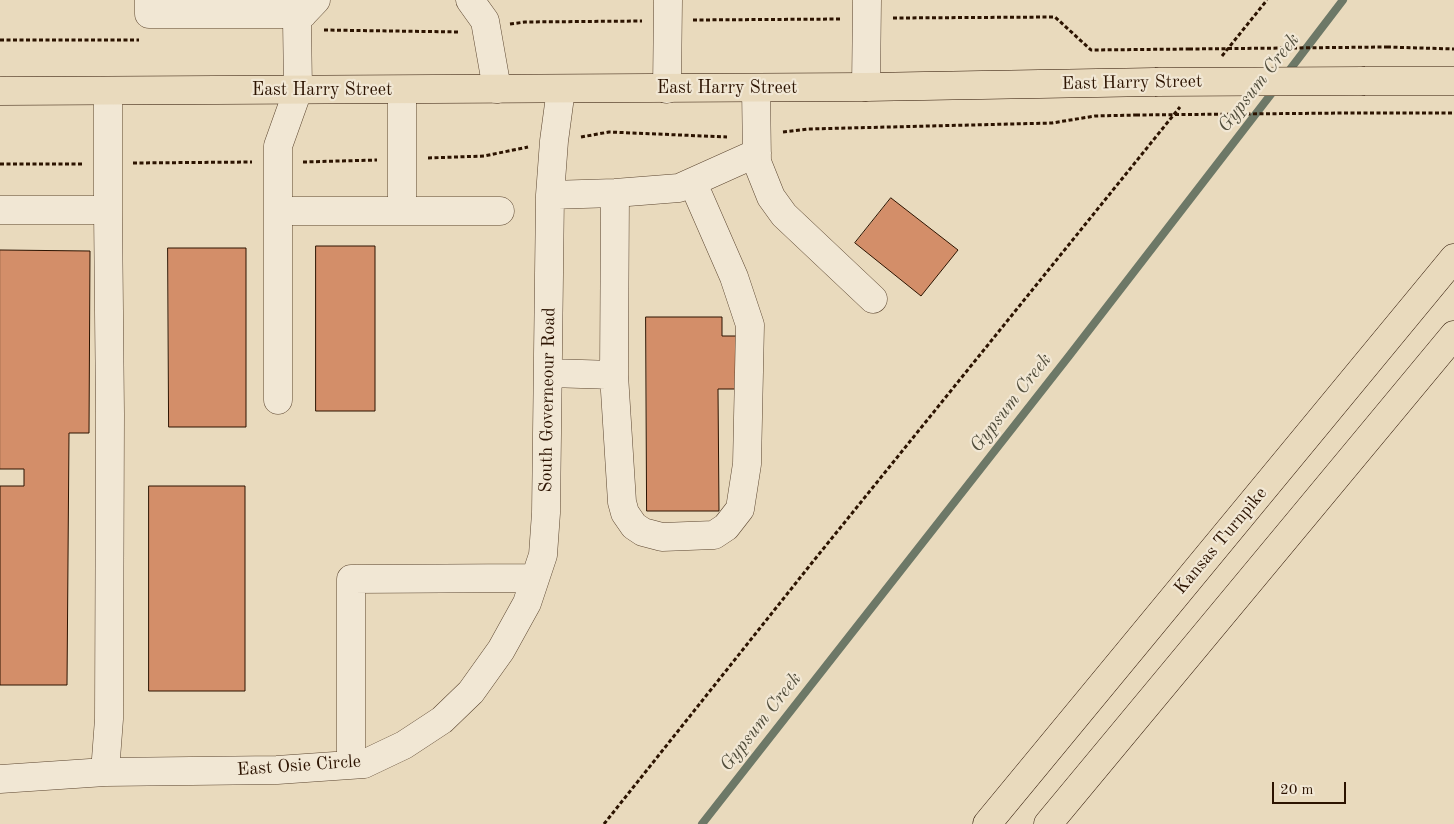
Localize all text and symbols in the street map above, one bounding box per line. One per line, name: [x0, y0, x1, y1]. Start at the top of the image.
water label: Gypsum Creek: [1213, 29, 1305, 137]
street label: East Harry Street: [1062, 71, 1202, 95]
street label: East Harry Street: [657, 77, 797, 99]
street label: East Harry Street: [252, 79, 392, 101]
street label: South Governeour Road: [536, 307, 560, 493]
water label: Gypsum Creek: [965, 349, 1057, 457]
street label: Kansas Turnpike: [1170, 483, 1272, 599]
water label: Gypsum Creek: [715, 668, 807, 776]
street label: East Osie Circle: [236, 751, 362, 781]
scale bar: [1274, 772, 1348, 804]
text: 20 m: [1280, 783, 1314, 798]

